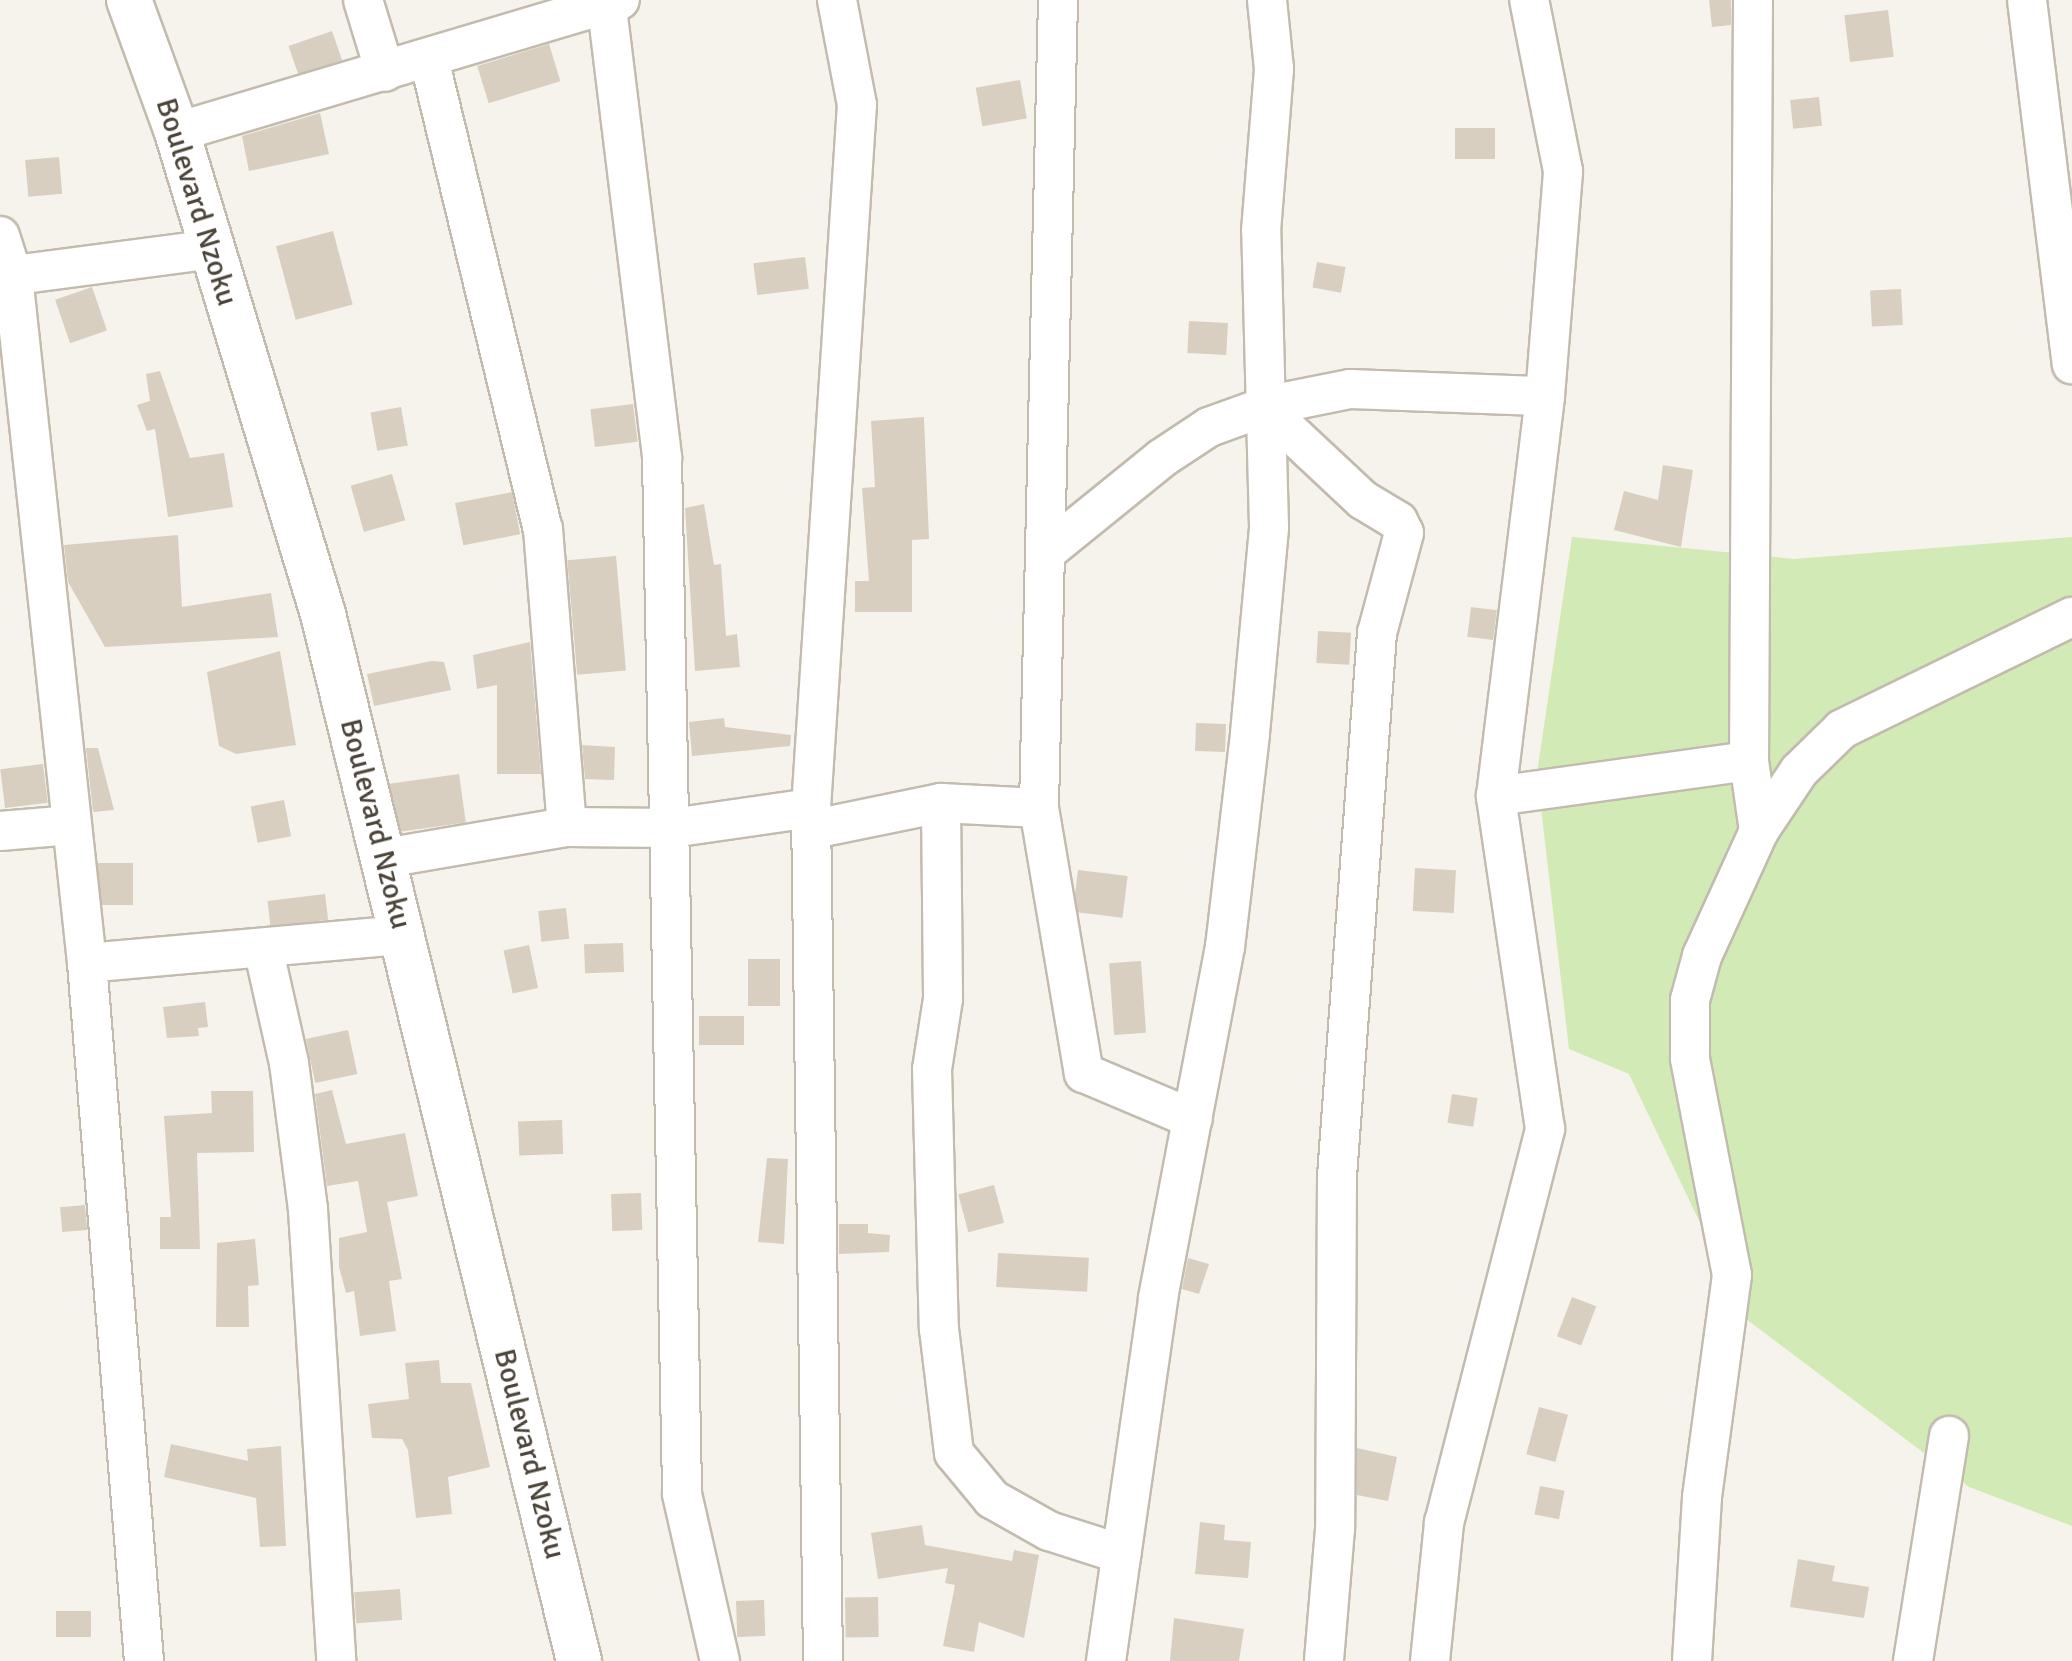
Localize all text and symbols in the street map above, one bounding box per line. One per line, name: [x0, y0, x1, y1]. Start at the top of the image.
street label: Boulevard Nzoku: [147, 94, 245, 310]
street label: Boulevard Nzoku: [331, 715, 419, 933]
street label: Boulevard Nzoku: [485, 1345, 573, 1563]

